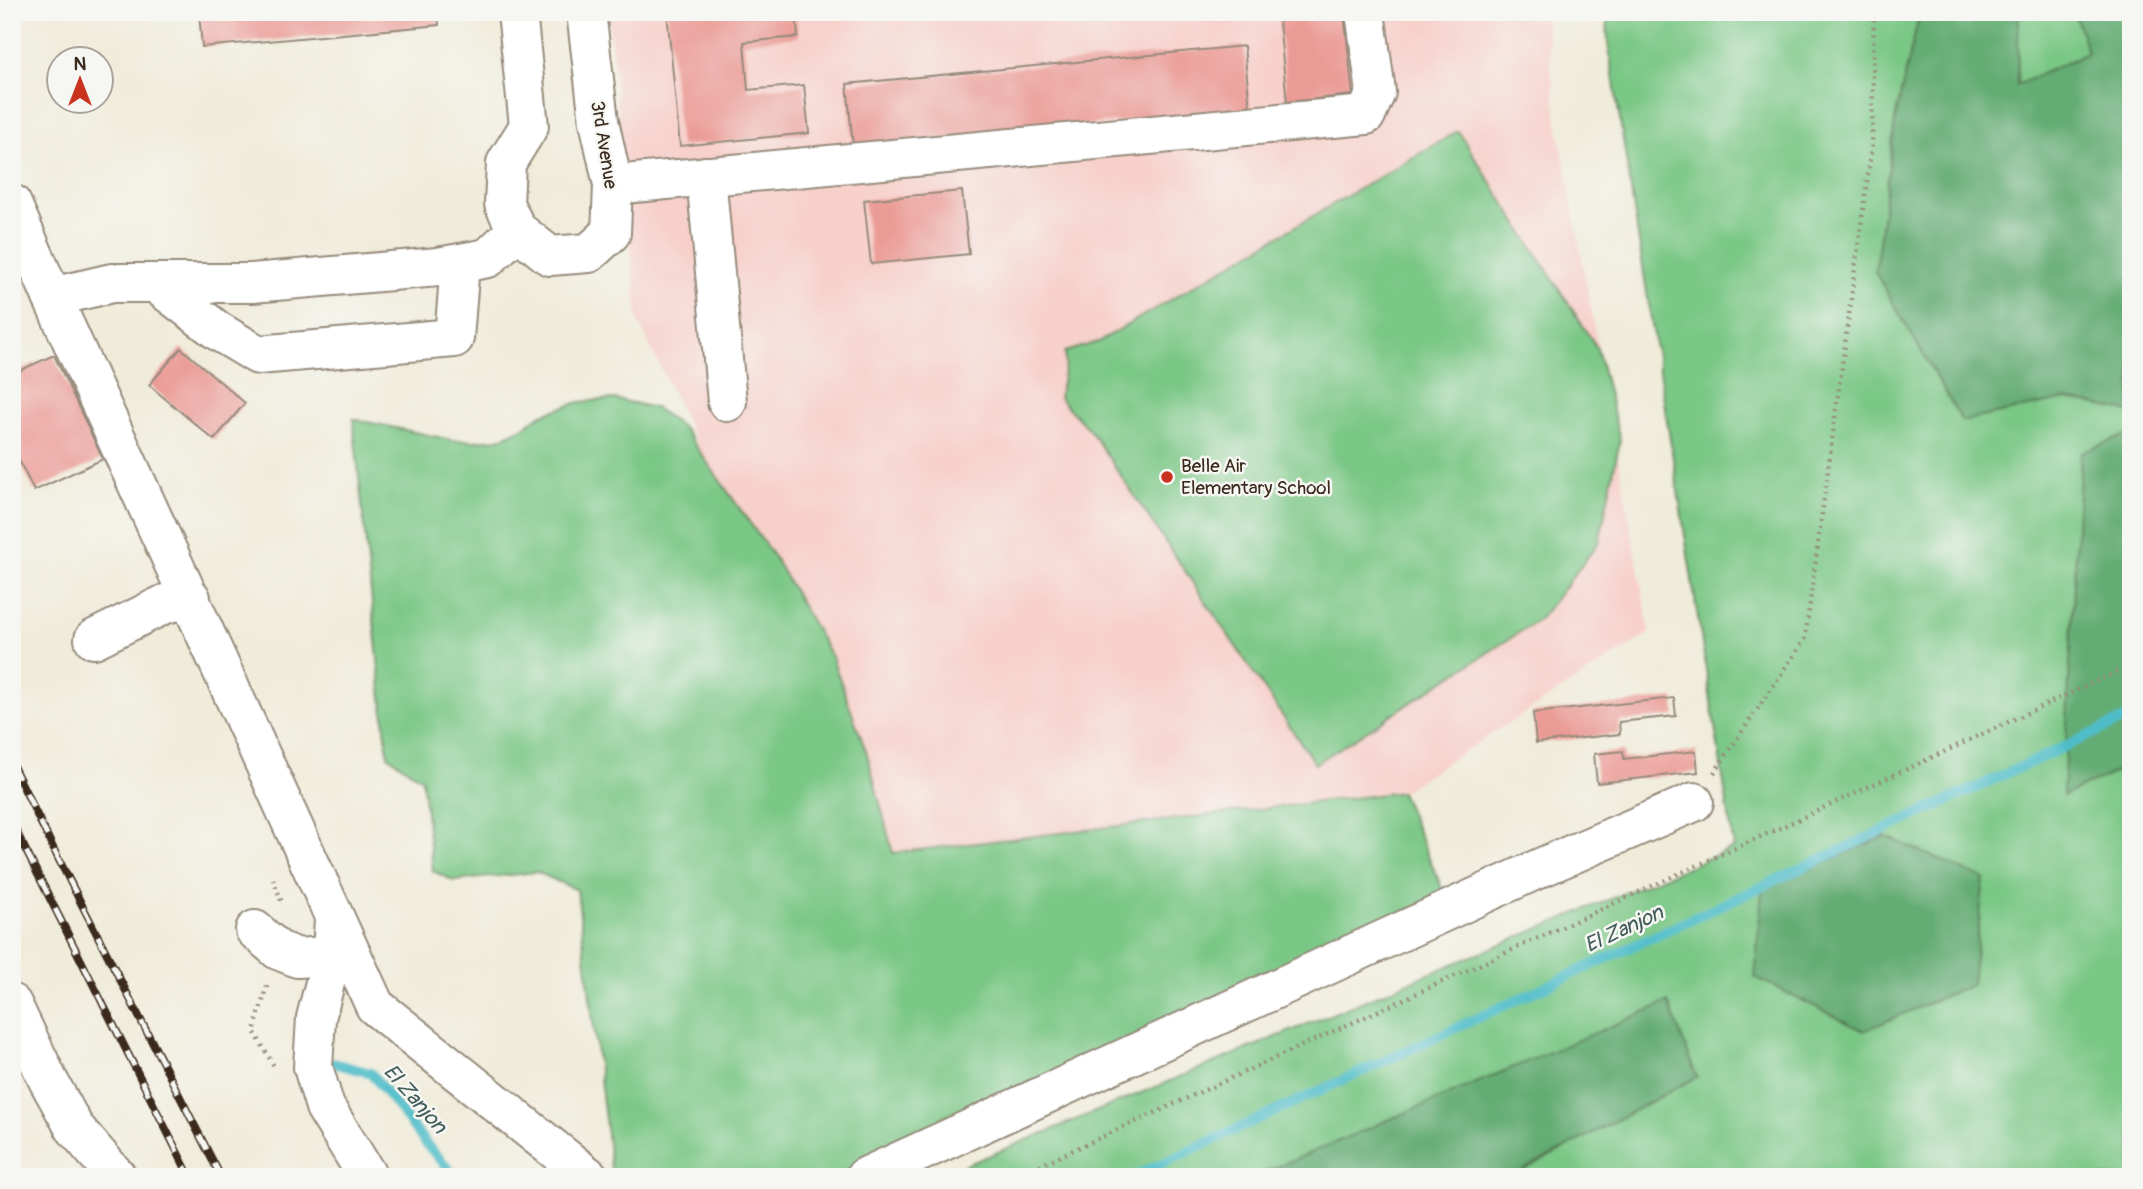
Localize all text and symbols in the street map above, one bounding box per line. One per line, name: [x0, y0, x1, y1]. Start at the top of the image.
north arrow: [46, 46, 116, 116]
text: N: [74, 52, 87, 76]
street label: 3rd Avenue: [585, 99, 623, 191]
place label: Belle Air Elementary School: [1181, 454, 1331, 500]
marker: Belle Air Elementary School: [1159, 469, 1175, 485]
water label: El Zanjon: [1580, 899, 1669, 959]
water label: El Zanjon: [377, 1059, 453, 1140]

